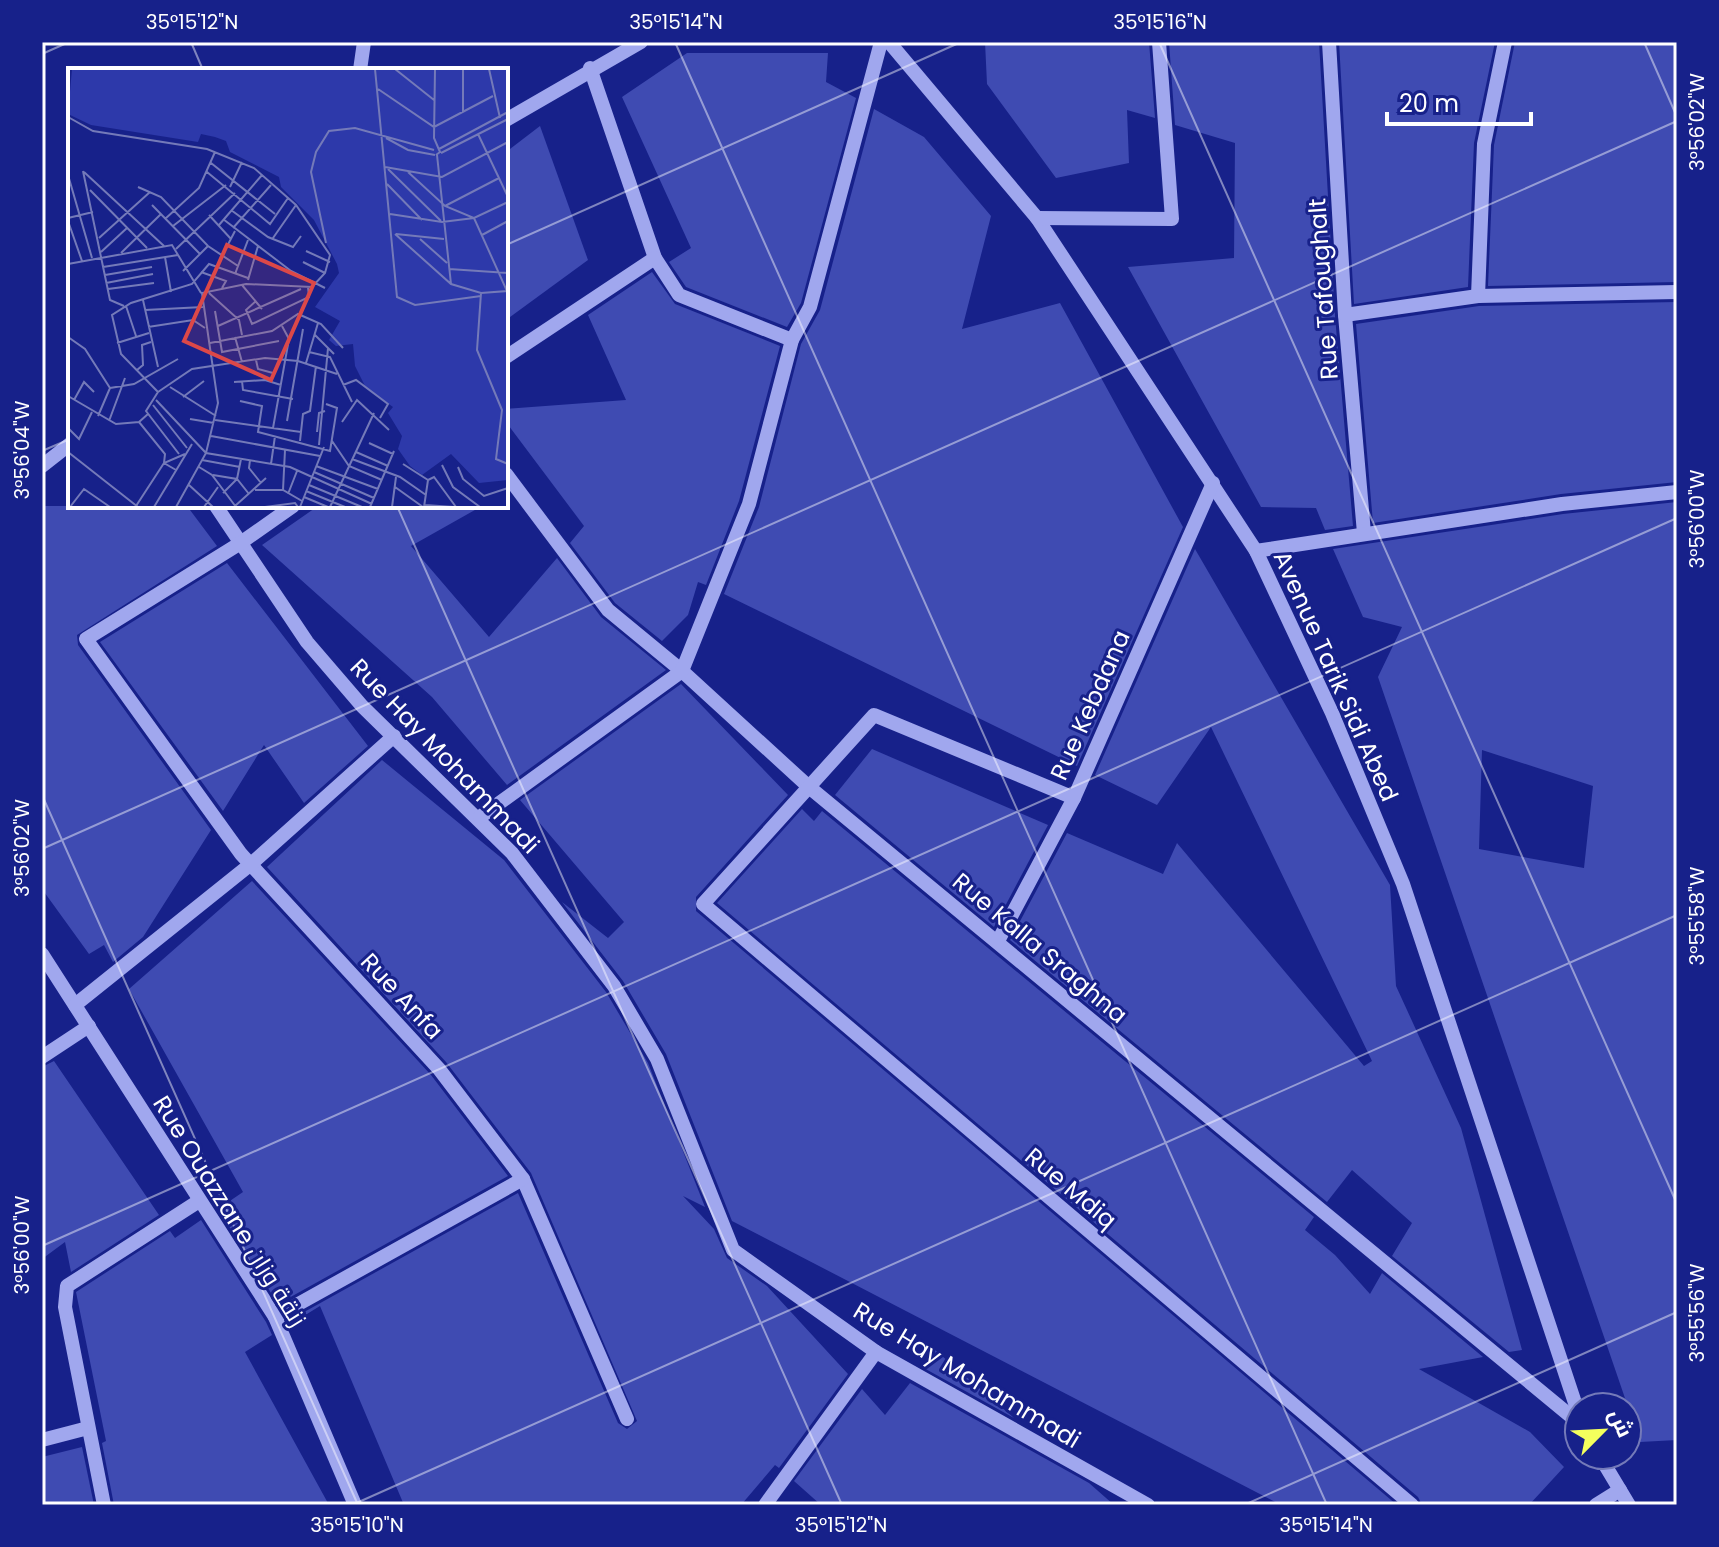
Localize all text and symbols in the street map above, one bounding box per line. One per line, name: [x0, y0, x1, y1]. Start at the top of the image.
text: 35°15'12"N: [146, 8, 238, 36]
text: 35°15'14"N: [629, 8, 723, 36]
text: 35°15'16"N: [1113, 8, 1207, 36]
inset map: [68, 68, 508, 508]
text: 3°56'02"W: [1683, 73, 1711, 171]
scale bar: [1387, 76, 1531, 126]
text: 20 m: [1399, 87, 1459, 120]
street label: Rue Tafoughalt: [1300, 197, 1346, 381]
text: 3°56'04"W: [8, 400, 36, 499]
text: 3°56'00"W: [1683, 469, 1711, 568]
street label: Avenue Tarik Sidi Abed: [1266, 545, 1406, 807]
street label: Rue Kebdana: [1042, 625, 1138, 785]
street label: Rue Hay Mohammadi: [343, 651, 547, 861]
text: 3°56'02"W: [8, 799, 36, 897]
street label: Rue Kalla Sraghna: [946, 865, 1134, 1031]
text: 3°55'58"W: [1683, 866, 1711, 965]
street label: Rue Anfa: [353, 946, 451, 1046]
street label: Rue Ouazzane زنقة وزان: [145, 1089, 315, 1333]
street label: Rue Mdiq: [1018, 1140, 1124, 1236]
text: 3°56'00"W: [8, 1195, 36, 1294]
text: 3°55'56"W: [1683, 1263, 1711, 1362]
street label: Rue Hay Mohammadi: [847, 1294, 1087, 1456]
north arrow: [1563, 1391, 1643, 1471]
text: ش: [1601, 1404, 1641, 1442]
text: 35°15'10"N: [310, 1511, 404, 1539]
text: 35°15'12"N: [795, 1511, 887, 1539]
text: 35°15'14"N: [1279, 1511, 1373, 1539]

